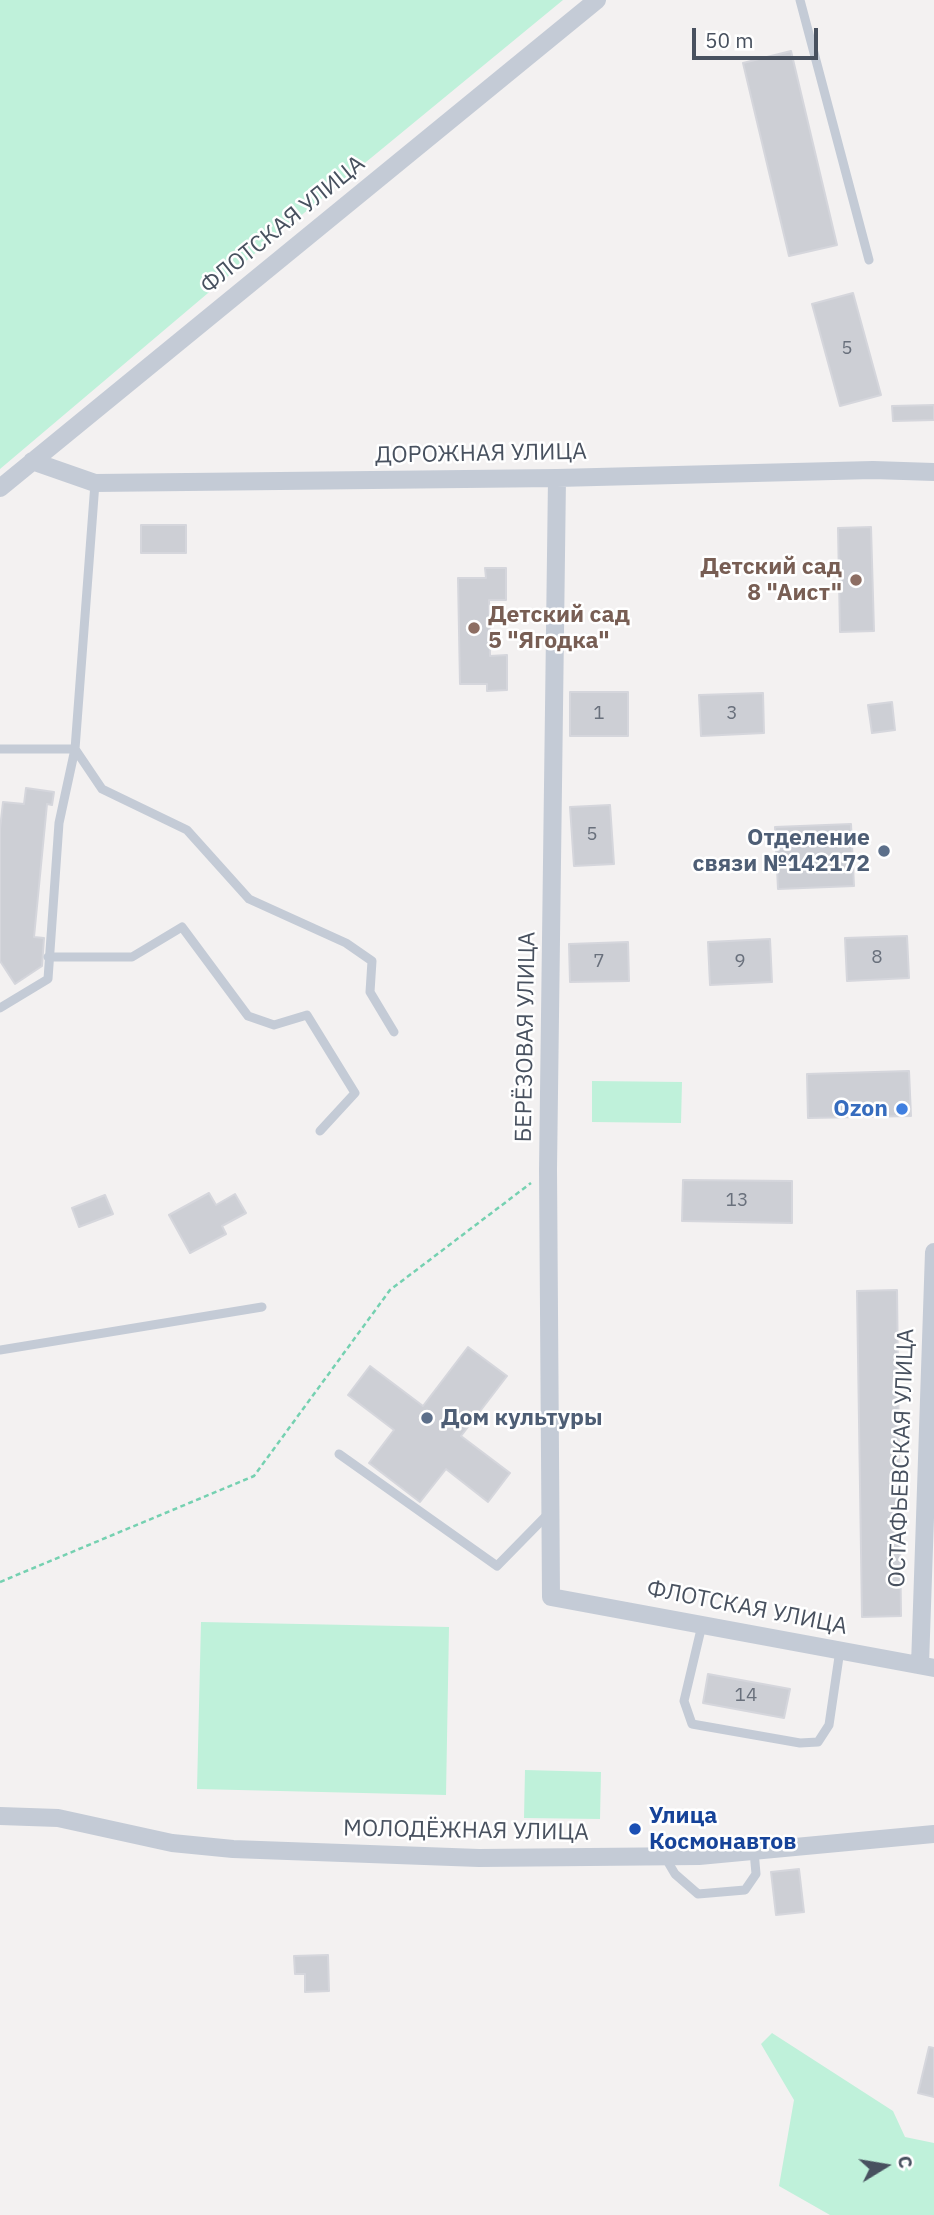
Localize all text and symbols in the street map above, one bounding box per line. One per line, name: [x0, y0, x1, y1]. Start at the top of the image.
scale bar: [696, 14, 822, 58]
text: 50 m: [705, 26, 754, 54]
street label: ФЛОТСКАЯ УЛИЦА: [195, 150, 371, 300]
house number: 5: [841, 338, 853, 360]
street label: ДОРОЖНАЯ УЛИЦА: [375, 438, 587, 470]
place label: Детский сад 8 "Аист": [700, 553, 842, 607]
marker: Детский сад 8 "Аист": [848, 572, 864, 588]
place label: Детский сад 5 "Ягодка": [488, 601, 630, 655]
marker: Детский сад 5 "Ягодка": [466, 620, 482, 636]
house number: 1: [593, 703, 605, 725]
house number: 3: [726, 703, 738, 725]
house number: 5: [586, 824, 598, 846]
place label: Отделение связи №142172: [693, 824, 870, 878]
marker: Отделение связи №142172: [876, 843, 892, 859]
street label: БЕРЁЗОВАЯ УЛИЦА: [510, 931, 542, 1143]
house number: 8: [871, 947, 883, 969]
house number: 7: [593, 951, 605, 973]
house number: 9: [734, 951, 746, 973]
place label: Ozon: [833, 1095, 888, 1123]
marker: Ozon: [894, 1101, 910, 1117]
house number: 13: [726, 1190, 748, 1212]
street label: ОСТАФЬЕВСКАЯ УЛИЦА: [884, 1328, 920, 1588]
place label: Дом культуры: [441, 1404, 603, 1432]
marker: Дом культуры: [419, 1410, 435, 1426]
street label: ФЛОТСКАЯ УЛИЦА: [644, 1575, 850, 1641]
house number: 14: [735, 1685, 757, 1707]
place label: Улица Космонавтов: [649, 1802, 797, 1856]
street label: МОЛОДЁЖНАЯ УЛИЦА: [343, 1815, 589, 1847]
marker: Улица Космонавтов: [627, 1821, 643, 1837]
north arrow: [850, 2131, 920, 2201]
text: С: [893, 2154, 919, 2170]

